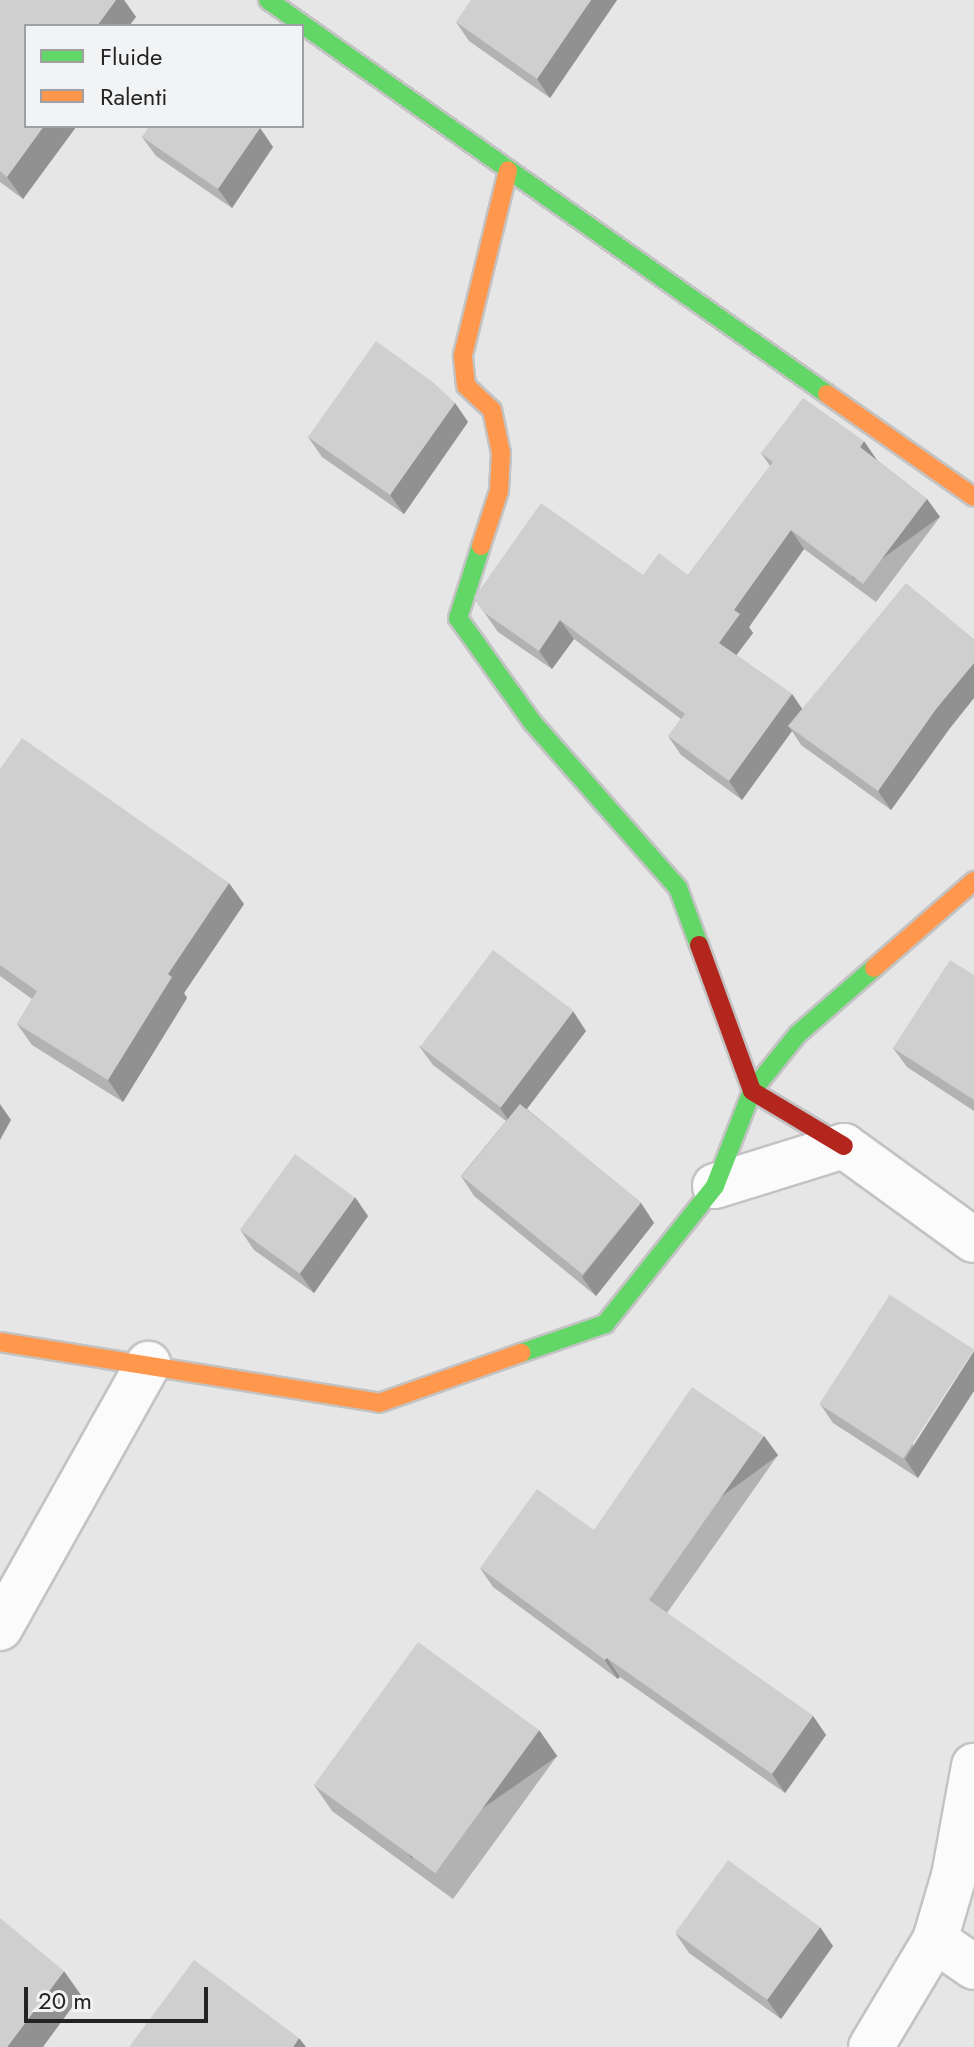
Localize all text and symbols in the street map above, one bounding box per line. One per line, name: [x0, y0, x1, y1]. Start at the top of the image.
legend: [24, 24, 304, 128]
text: Fluide: [100, 39, 162, 74]
text: Ralenti: [100, 79, 167, 114]
scale bar: [28, 1971, 212, 2021]
text: 20 m: [38, 1983, 92, 2018]

